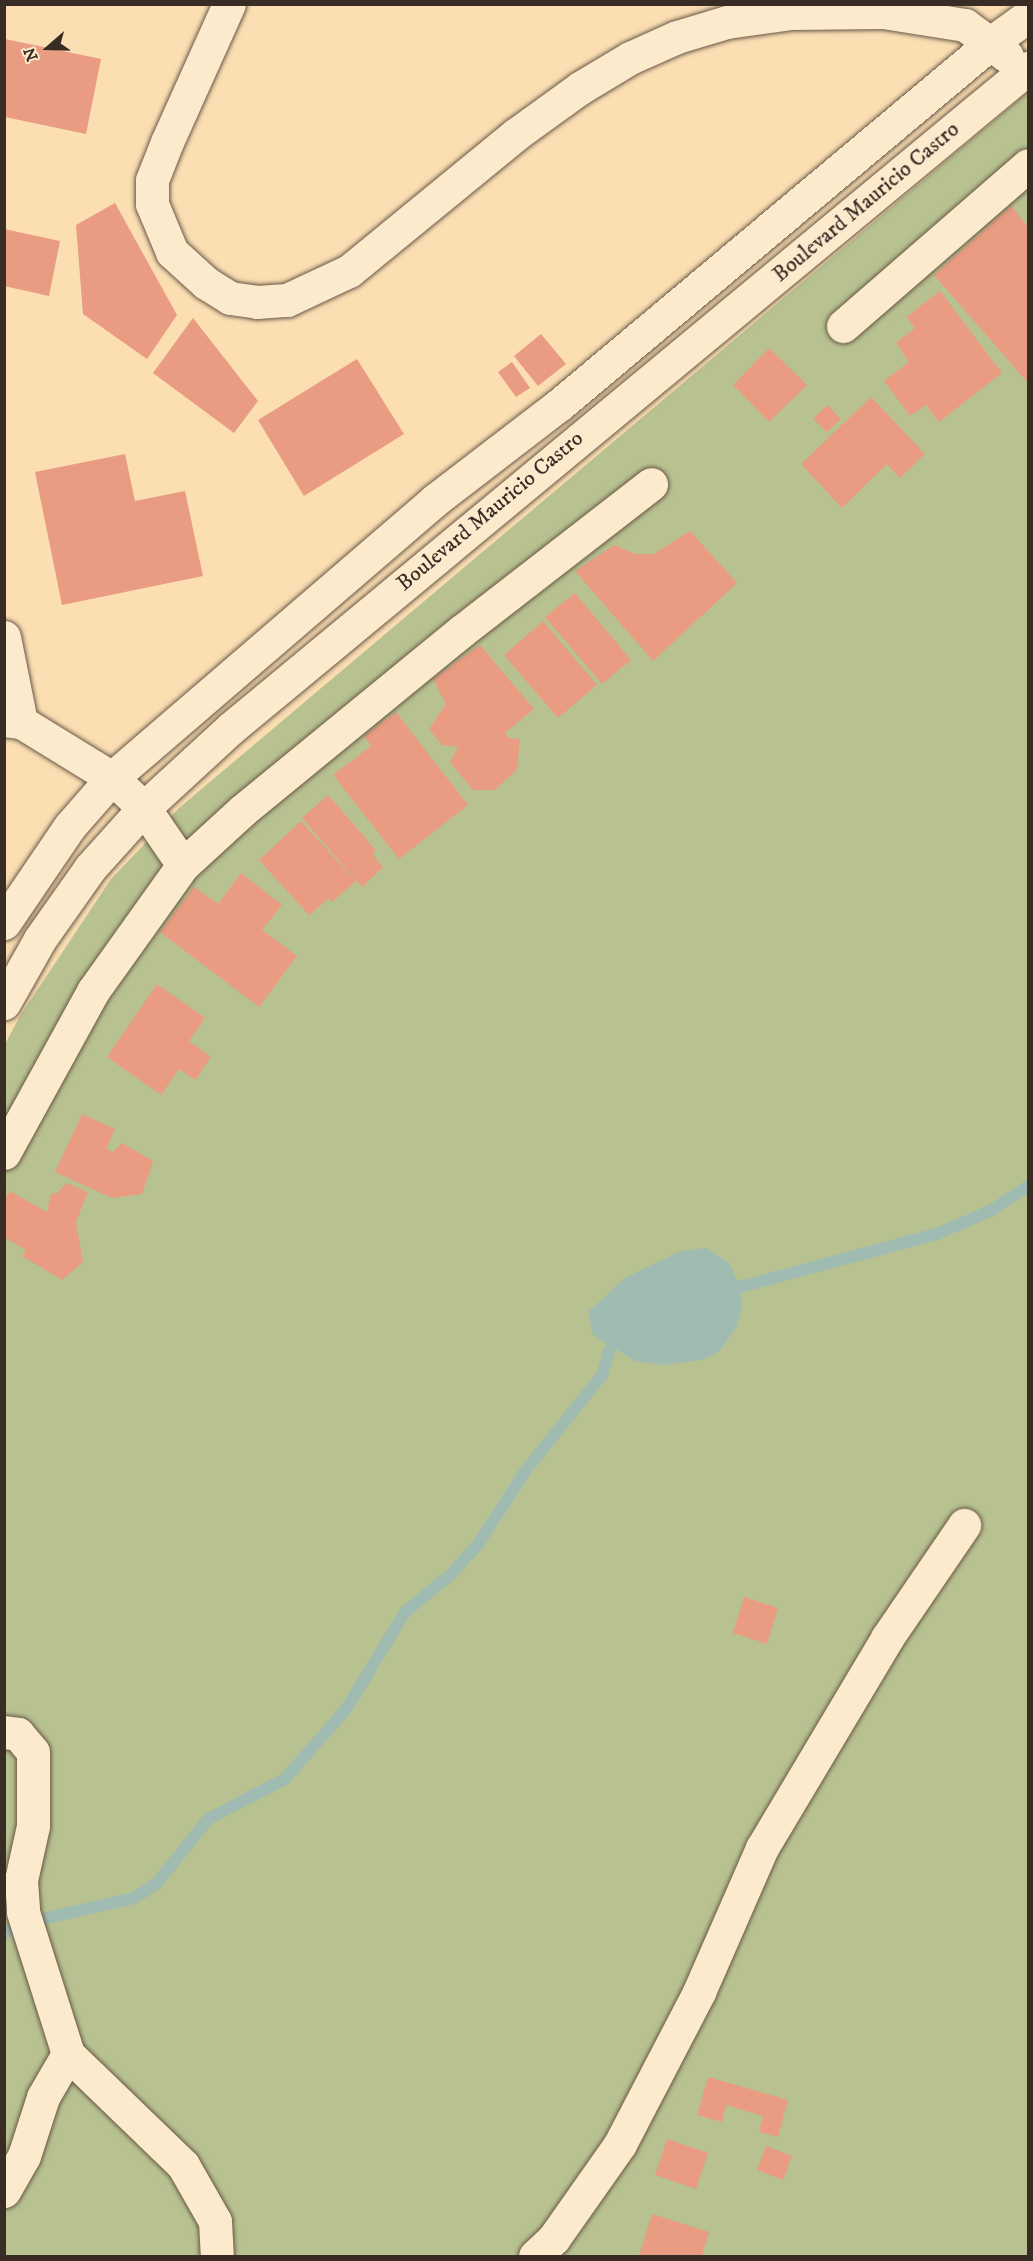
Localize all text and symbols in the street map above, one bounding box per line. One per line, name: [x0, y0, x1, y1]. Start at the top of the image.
north arrow: [18, 18, 78, 78]
text: N: [19, 45, 43, 64]
street label: Boulevard Mauricio Castro: [767, 116, 965, 288]
street label: Boulevard Mauricio Castro: [391, 425, 589, 597]

